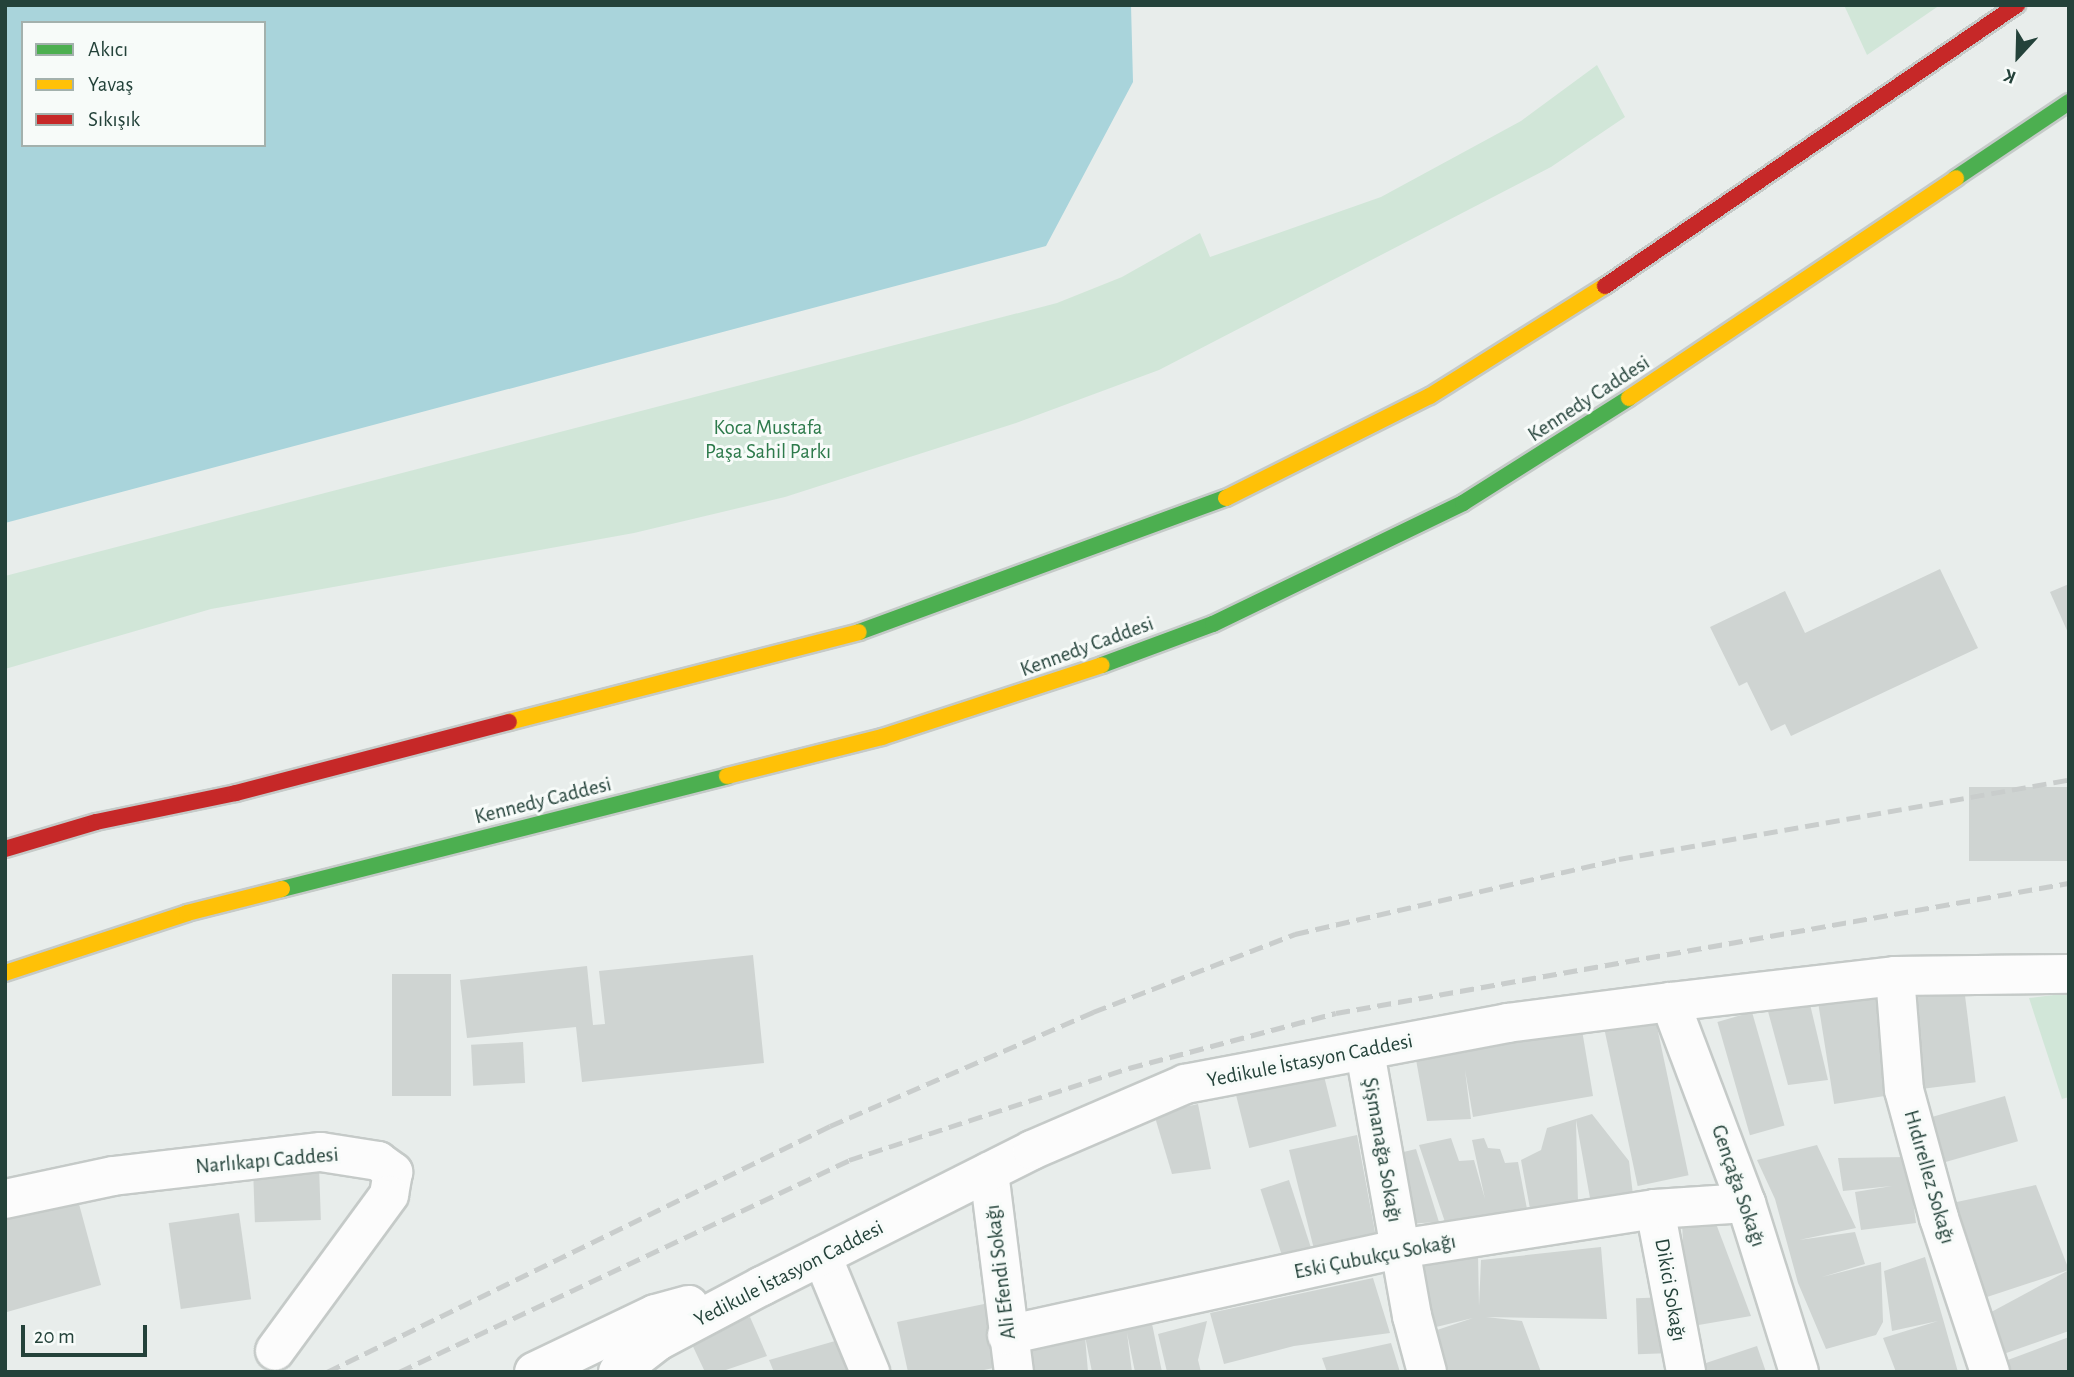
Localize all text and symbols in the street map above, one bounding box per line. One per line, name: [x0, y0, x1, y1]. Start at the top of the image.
legend: [21, 21, 266, 147]
north arrow: [1983, 21, 2053, 91]
text: Akıcı: [88, 39, 128, 60]
text: K: [2001, 65, 2019, 87]
text: Yavaş: [88, 74, 133, 95]
text: Sıkışık: [88, 109, 140, 130]
street label: Kennedy Caddesi: [1523, 350, 1655, 448]
park label: Koca Mustafa Paşa Sahil Parkı: [705, 415, 831, 465]
street label: Kennedy Caddesi: [1017, 611, 1157, 683]
street label: Kennedy Caddesi: [472, 772, 614, 830]
street label: Yedikule İstasyon Caddesi: [1205, 1029, 1415, 1093]
street label: Şişmanağa Sokağı: [1357, 1076, 1407, 1224]
street label: Hıdırellez Sokağı: [1898, 1107, 1960, 1247]
street label: Gençağa Sokağı: [1705, 1122, 1771, 1250]
street label: Narlıkapı Caddesi: [194, 1142, 340, 1180]
street label: Ali Efendi Sokağı: [980, 1203, 1022, 1341]
street label: Yedikule İstasyon Caddesi: [690, 1215, 888, 1333]
street label: Eski Çubukçu Sokağı: [1292, 1229, 1458, 1285]
street label: Dikici Sokağı: [1649, 1237, 1691, 1343]
scale bar: [24, 1310, 150, 1354]
text: 20 m: [34, 1326, 75, 1347]

